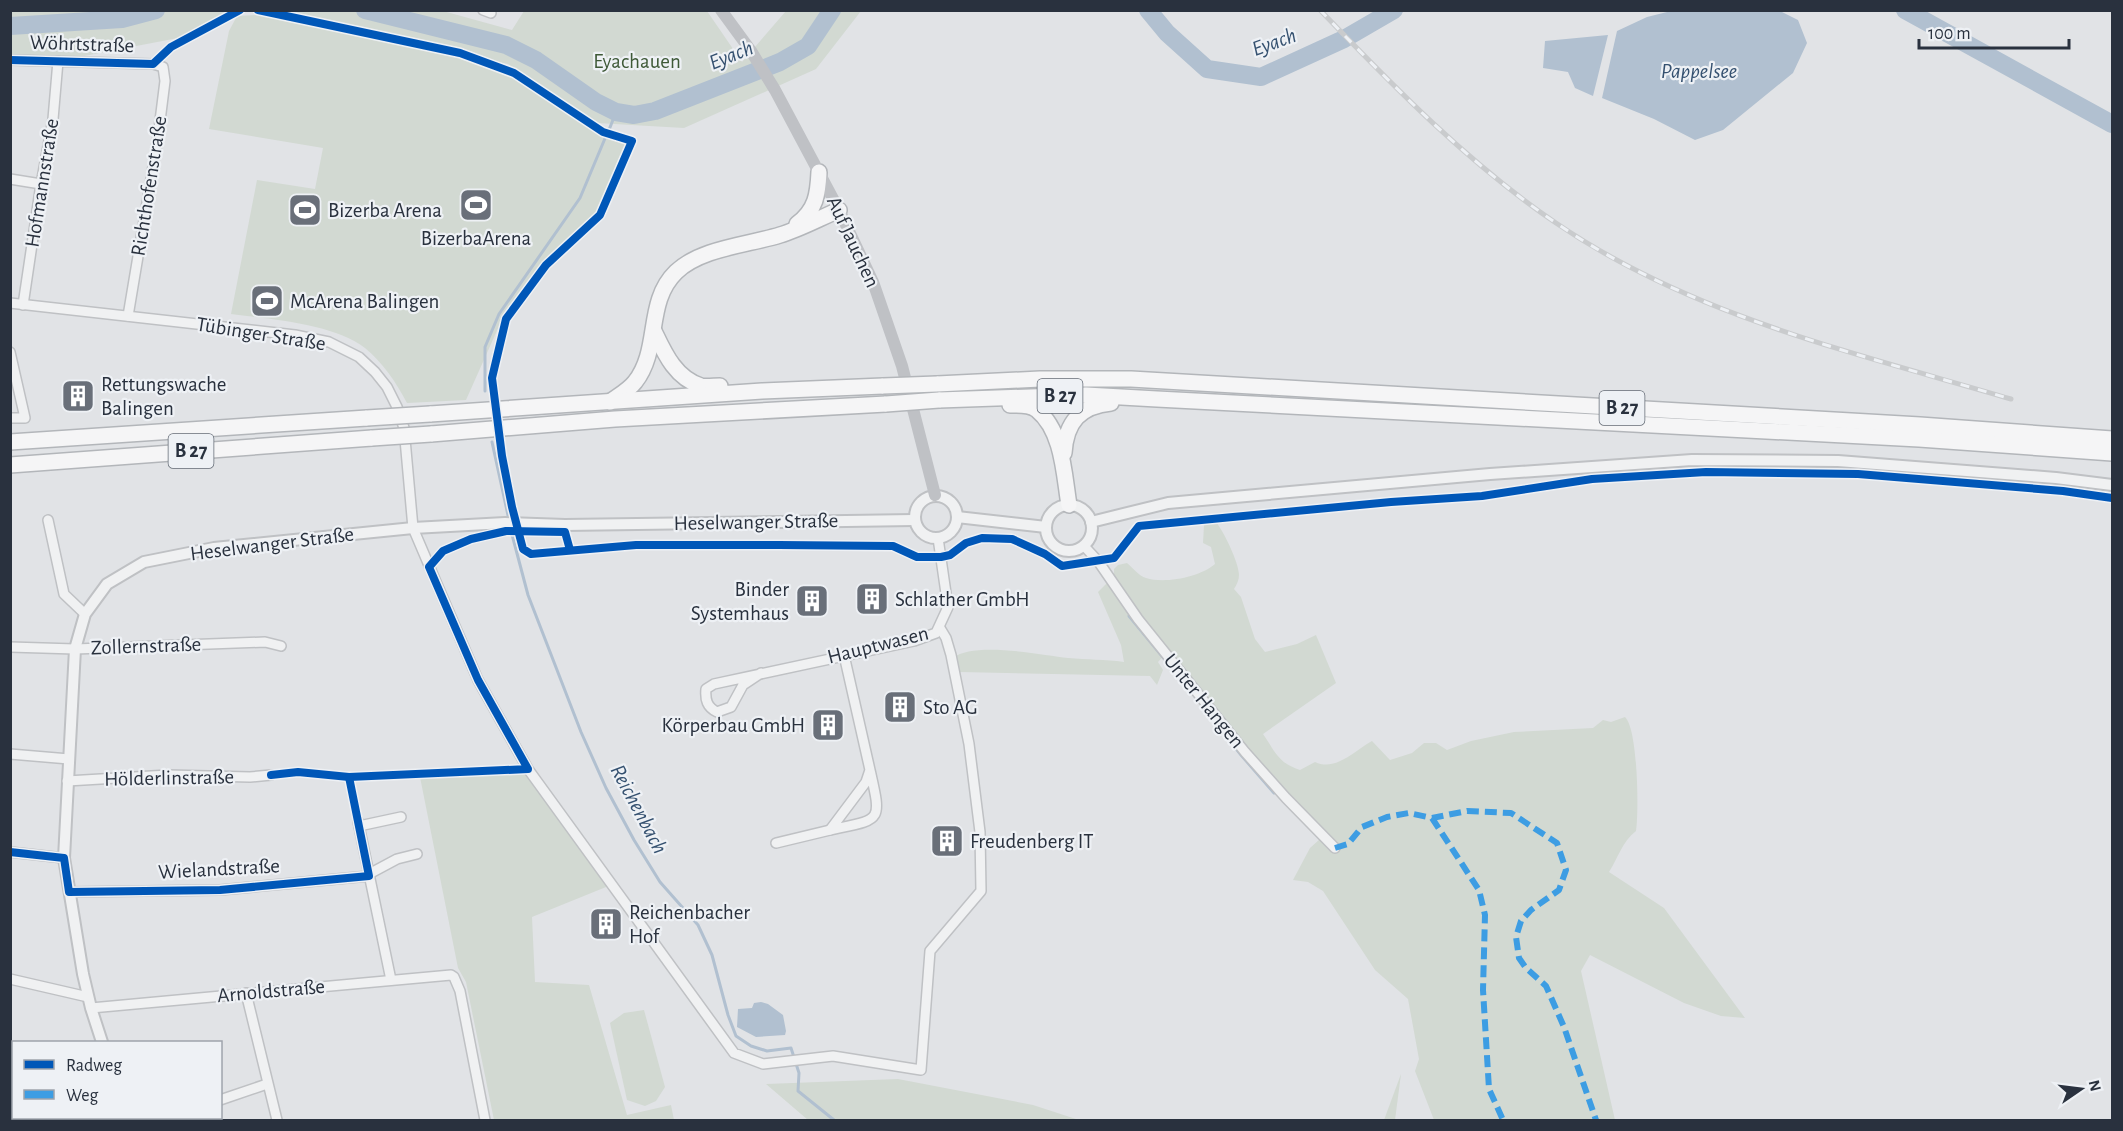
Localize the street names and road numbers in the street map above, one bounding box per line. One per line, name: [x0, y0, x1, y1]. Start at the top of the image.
street label: Wöhrtstraße: [29, 32, 135, 56]
street label: Richthofenstraße: [128, 114, 170, 258]
street label: Hofmannstraße: [21, 117, 63, 249]
street label: Auf Jauchen: [823, 193, 883, 291]
street label: Tübinger Straße: [195, 313, 327, 355]
road number: B 27: [1038, 379, 1082, 413]
road number: B 27: [1600, 391, 1644, 425]
road number: B 27: [168, 434, 213, 468]
street label: Heselwanger Straße: [673, 510, 839, 534]
street label: Heselwanger Straße: [189, 524, 355, 564]
street label: Hauptwasen: [825, 622, 931, 668]
street label: Zollernstraße: [90, 634, 202, 658]
street label: Unter Hangen: [1160, 650, 1248, 752]
street label: Hölderlinstraße: [104, 766, 234, 790]
street label: Wielandstraße: [158, 855, 280, 883]
street label: Arnoldstraße: [216, 976, 326, 1006]

